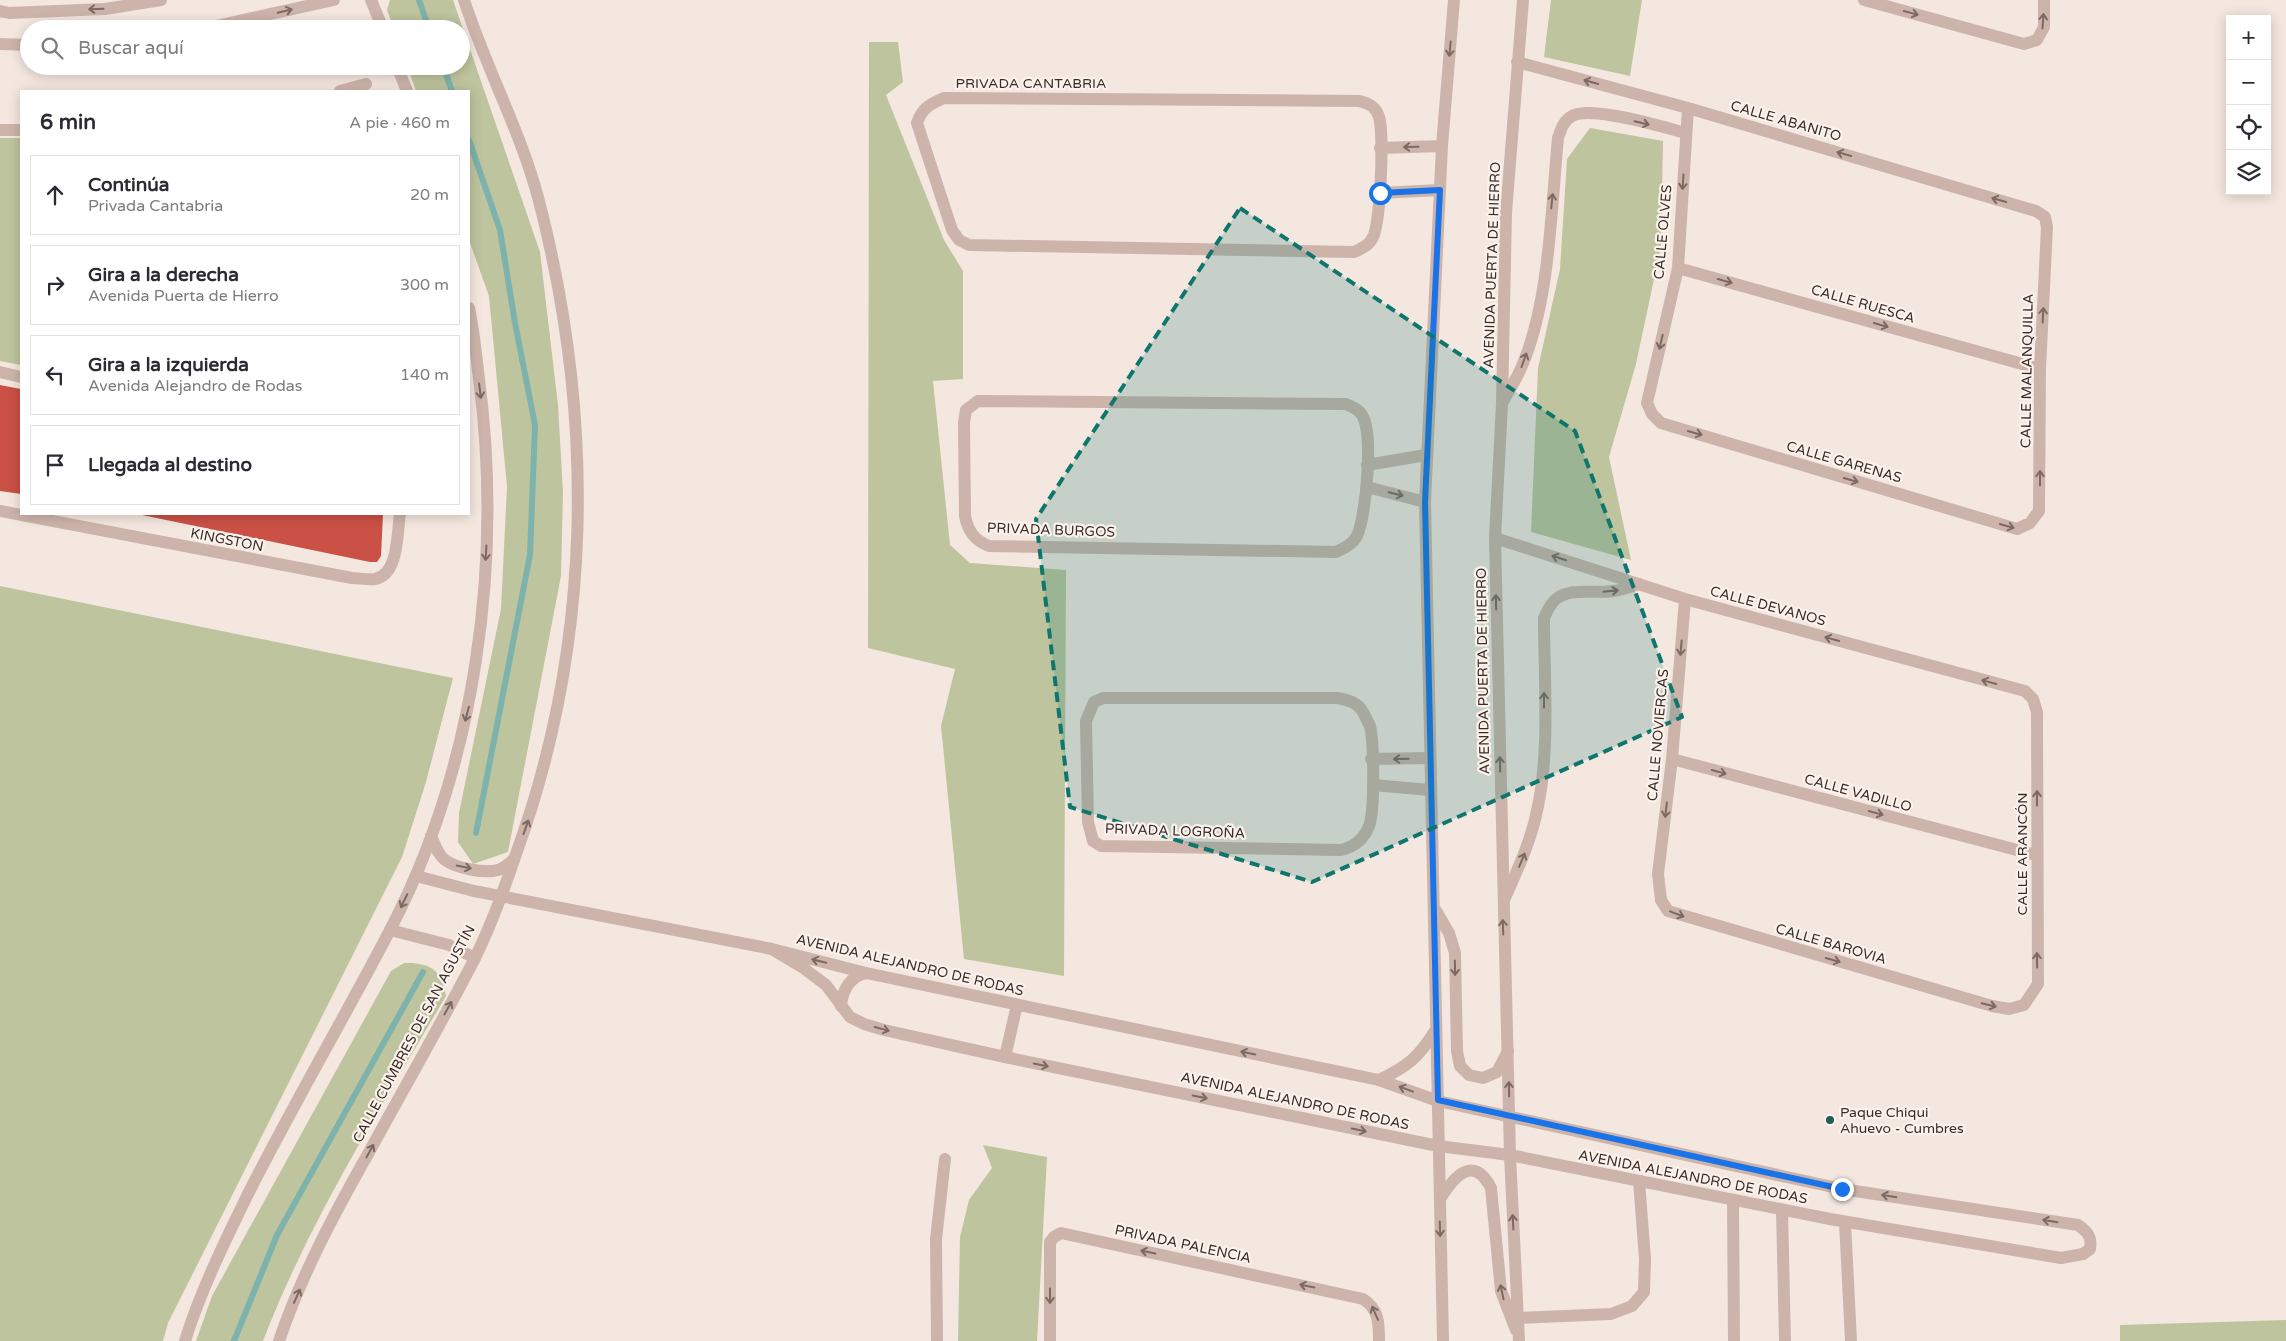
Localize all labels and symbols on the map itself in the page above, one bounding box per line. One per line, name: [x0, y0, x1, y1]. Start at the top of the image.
one-way arrow: [88, 5, 104, 14]
one-way arrow: [277, 6, 293, 15]
one-way arrow: [1903, 9, 1919, 18]
one-way arrow: [2039, 13, 2048, 29]
one-way arrow: [1445, 40, 1455, 56]
street label: PRIVADA CANTABRIA: [956, 75, 1106, 92]
one-way arrow: [1583, 77, 1599, 86]
street label: CALLE ABANITO: [1729, 97, 1843, 145]
one-way arrow: [1634, 119, 1650, 128]
one-way arrow: [1403, 142, 1419, 151]
one-way arrow: [1836, 148, 1852, 158]
street label: AVENIDA PUERTA DE HIERRO: [1480, 161, 1504, 369]
one-way arrow: [1679, 173, 1688, 189]
route start: [1369, 182, 1392, 205]
street label: CALLE OLVES: [1650, 184, 1676, 280]
one-way arrow: [1547, 193, 1557, 209]
one-way arrow: [1992, 195, 2008, 204]
one-way arrow: [1716, 277, 1732, 287]
street label: CALLE RUESCA: [1809, 281, 1917, 327]
street label: CALLE MALANQUILLA: [2017, 294, 2037, 448]
one-way arrow: [2038, 307, 2047, 323]
one-way arrow: [1873, 321, 1889, 330]
one-way arrow: [1656, 334, 1665, 350]
one-way arrow: [1520, 353, 1529, 369]
one-way arrow: [476, 382, 486, 398]
one-way arrow: [1687, 429, 1703, 439]
street label: CALLE GARENAS: [1784, 437, 1904, 487]
one-way arrow: [2035, 470, 2045, 486]
one-way arrow: [1843, 475, 1859, 485]
one-way arrow: [1388, 490, 1404, 499]
street label: PRIVADA BURGOS: [987, 519, 1116, 541]
one-way arrow: [1999, 521, 2015, 531]
street label: KINGSTON: [189, 525, 265, 555]
one-way arrow: [481, 545, 490, 561]
one-way arrow: [1551, 553, 1567, 563]
street label: AVENIDA PUERTA DE HIERRO: [1473, 568, 1493, 774]
street label: CALLE DEVANOS: [1708, 582, 1828, 630]
one-way arrow: [1603, 586, 1619, 596]
one-way arrow: [1491, 594, 1501, 610]
one-way arrow: [1824, 634, 1840, 643]
one-way arrow: [1676, 640, 1686, 656]
street label: CALLE NOVIERCAS: [1644, 668, 1672, 802]
one-way arrow: [1981, 676, 1997, 686]
one-way arrow: [1539, 693, 1549, 709]
one-way arrow: [461, 706, 471, 722]
one-way arrow: [1393, 754, 1409, 764]
one-way arrow: [1495, 757, 1504, 773]
one-way arrow: [1711, 768, 1727, 777]
street label: CALLE VADILLO: [1802, 770, 1914, 816]
one-way arrow: [2032, 790, 2042, 806]
street label: CALLE ARANCÓN: [2014, 792, 2031, 916]
one-way arrow: [1661, 801, 1671, 817]
one-way arrow: [1868, 809, 1884, 819]
one-way arrow: [522, 820, 531, 835]
street label: PRIVADA LOGROÑA: [1105, 820, 1245, 842]
one-way arrow: [1517, 853, 1527, 868]
one-way arrow: [456, 862, 472, 872]
one-way arrow: [398, 893, 408, 908]
one-way arrow: [1669, 910, 1684, 919]
one-way arrow: [1499, 919, 1508, 935]
street label: CALLE BAROVIA: [1774, 920, 1888, 968]
street label: CALLE CUMBRES DE SAN AGUSTÍN: [349, 922, 479, 1146]
street label: AVENIDA ALEJANDRO DE RODAS: [795, 931, 1026, 1000]
one-way arrow: [2033, 953, 2042, 969]
one-way arrow: [811, 956, 827, 965]
one-way arrow: [1824, 956, 1840, 966]
one-way arrow: [1450, 960, 1460, 976]
one-way arrow: [443, 1001, 453, 1016]
one-way arrow: [1980, 1001, 1996, 1010]
one-way arrow: [874, 1025, 890, 1035]
one-way arrow: [1241, 1047, 1257, 1057]
one-way arrow: [1032, 1060, 1048, 1070]
street label: AVENIDA ALEJANDRO DE RODAS: [1179, 1068, 1411, 1134]
one-way arrow: [1505, 1081, 1514, 1097]
one-way arrow: [1399, 1084, 1415, 1093]
one-way arrow: [1192, 1093, 1208, 1102]
place label: Paque Chiqui Ahuevo - Cumbres: [1840, 1104, 1964, 1137]
marker: Paque Chiqui Ahuevo - Cumbres: [1824, 1114, 1836, 1126]
one-way arrow: [1351, 1125, 1367, 1135]
one-way arrow: [365, 1143, 375, 1158]
street label: AVENIDA ALEJANDRO DE RODAS: [1577, 1146, 1809, 1208]
route end: [1831, 1178, 1854, 1201]
one-way arrow: [1882, 1191, 1898, 1201]
one-way arrow: [1509, 1215, 1518, 1231]
one-way arrow: [2042, 1215, 2058, 1225]
street label: PRIVADA PALENCIA: [1113, 1221, 1253, 1267]
one-way arrow: [1436, 1221, 1445, 1237]
one-way arrow: [1140, 1247, 1156, 1256]
one-way arrow: [1299, 1281, 1315, 1290]
one-way arrow: [1497, 1284, 1506, 1300]
one-way arrow: [1045, 1288, 1055, 1304]
one-way arrow: [293, 1289, 302, 1304]
one-way arrow: [1370, 1306, 1380, 1321]

